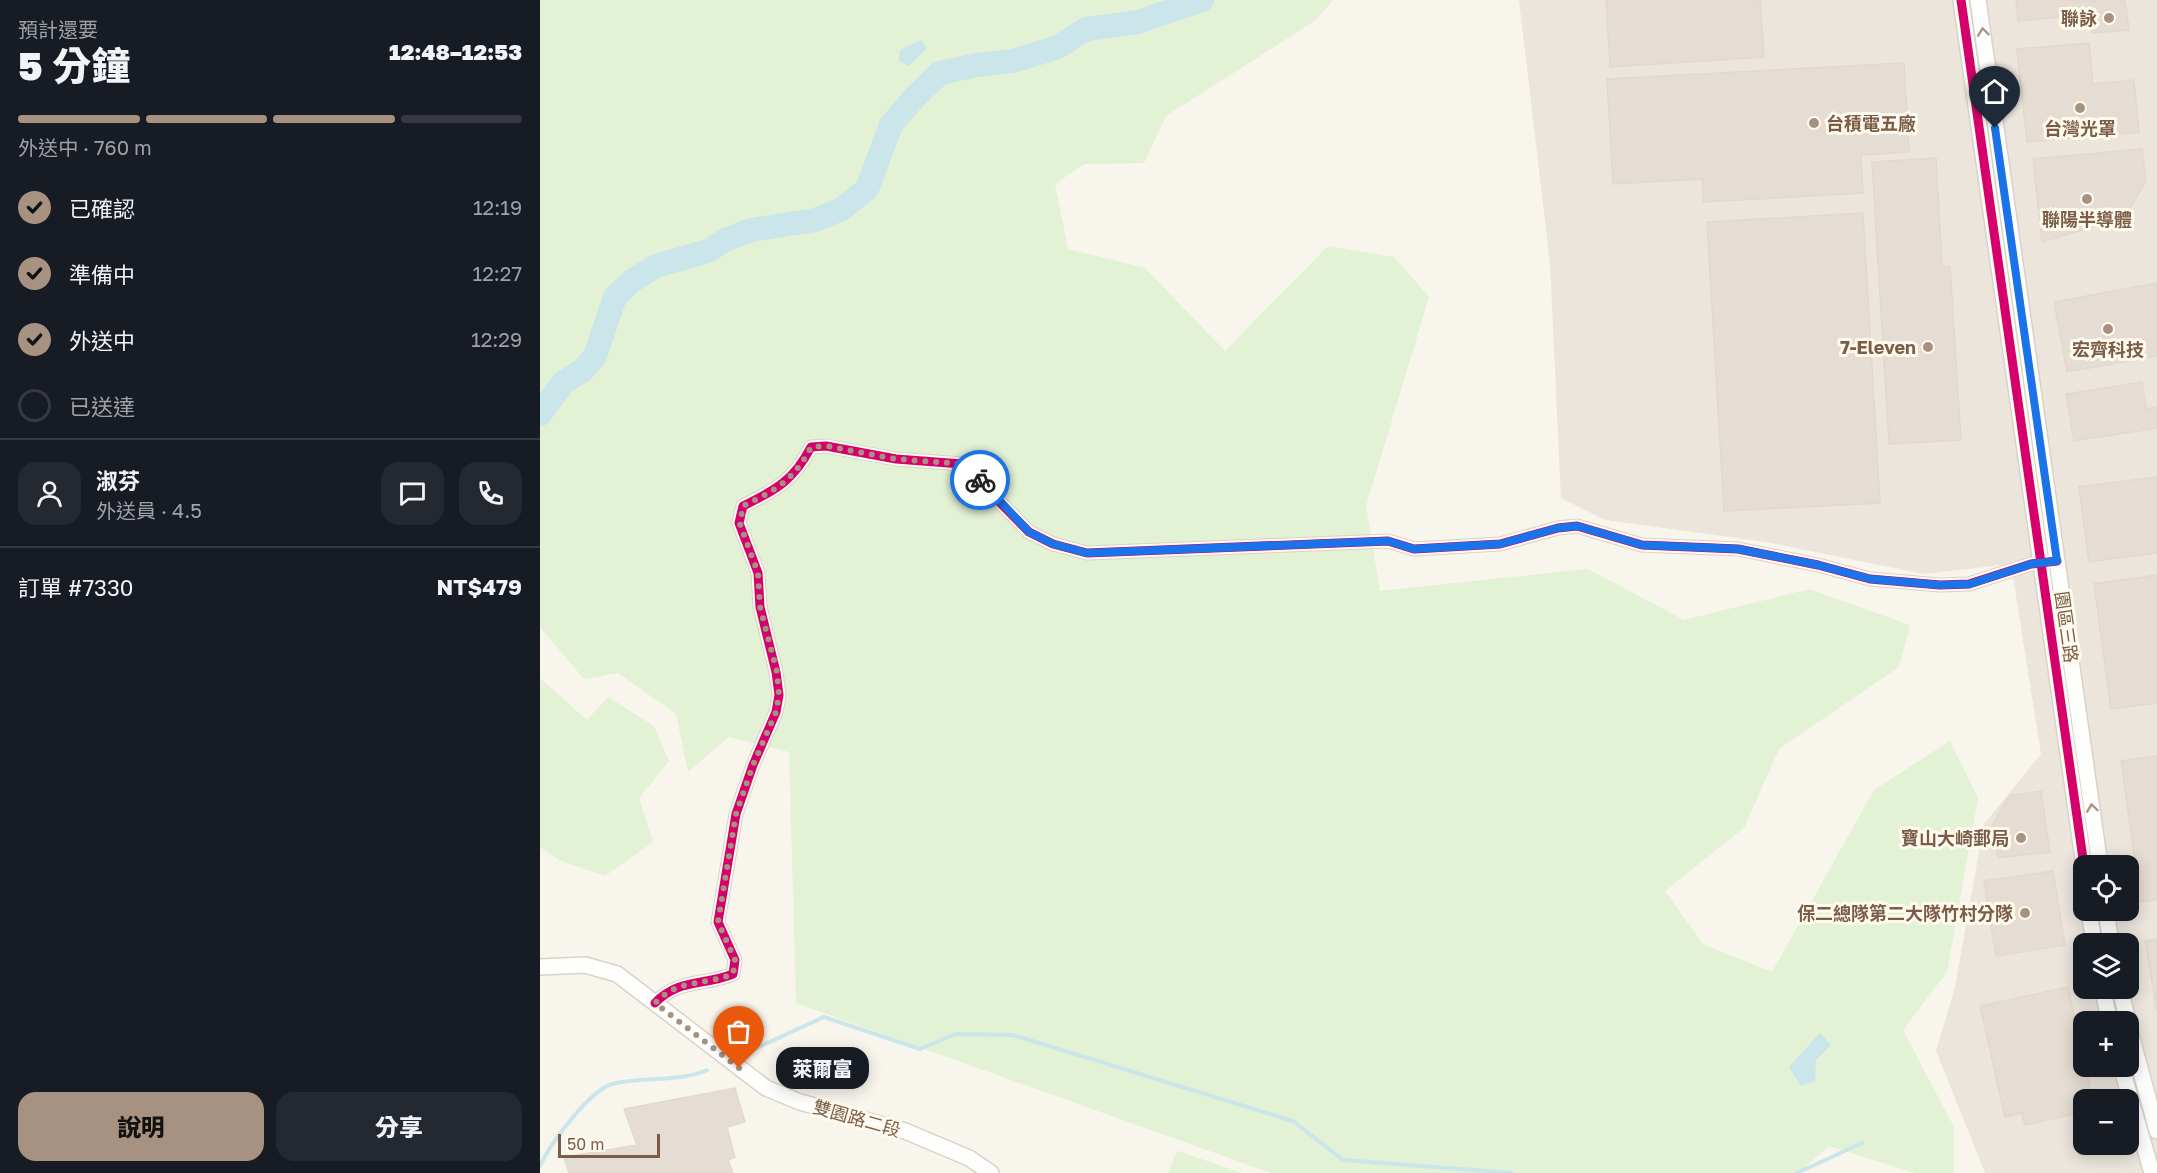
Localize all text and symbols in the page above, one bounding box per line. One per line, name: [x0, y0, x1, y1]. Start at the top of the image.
place label: 聯詠: [2061, 7, 2097, 29]
marker: 聯詠: [2102, 11, 2116, 25]
text: 預計還要: [18, 17, 98, 41]
one-way arrow: [1977, 28, 1989, 37]
text: 12:48–12:53: [389, 38, 522, 65]
text: 5 分鐘: [18, 42, 130, 89]
pin: [1969, 66, 2020, 128]
icon: home: [1978, 75, 2011, 108]
marker: 台灣光罩: [2073, 101, 2087, 115]
place label: 台積電五廠: [1826, 112, 1916, 134]
marker: 台積電五廠: [1807, 116, 1821, 130]
place label: 台灣光罩: [2044, 117, 2116, 139]
text: 外送中 · 760 m: [18, 135, 152, 159]
icon: check: [18, 191, 51, 224]
marker: 聯陽半導體: [2080, 192, 2094, 206]
text: 已確認: [69, 195, 135, 222]
text: 12:19: [473, 195, 522, 219]
place label: 聯陽半導體: [2042, 208, 2132, 230]
icon: check: [18, 257, 51, 290]
text: 準備中: [69, 261, 135, 288]
text: 12:27: [473, 261, 522, 285]
marker: 宏齊科技: [2101, 322, 2115, 336]
icon: check: [18, 323, 51, 356]
text: 外送中: [69, 327, 135, 354]
text: 12:29: [471, 327, 522, 351]
place label: 7-Eleven: [1840, 336, 1916, 358]
place label: 宏齊科技: [2072, 338, 2144, 360]
marker: 7-Eleven: [1921, 340, 1935, 354]
text: 已送達: [69, 393, 135, 420]
courier: [950, 450, 1010, 510]
button: person: [18, 462, 81, 525]
button: chat: [381, 462, 444, 525]
button: phone: [459, 462, 522, 525]
icon: bike: [964, 464, 997, 497]
text: 淑芬: [96, 467, 140, 494]
text: 外送員 · 4.5: [96, 498, 202, 522]
text: NT$479: [437, 573, 522, 600]
text: 訂單 #7330: [18, 574, 134, 601]
street label: 園區三路: [2051, 590, 2083, 664]
one-way arrow: [2087, 803, 2099, 812]
place label: 寶山大崎郵局: [1901, 827, 2009, 849]
marker: 寶山大崎郵局: [2014, 831, 2028, 845]
map controls: [2073, 855, 2139, 1155]
button: locate: [2073, 855, 2139, 921]
place label: 保二總隊第二大隊竹村分隊: [1797, 902, 2013, 924]
marker: 保二總隊第二大隊竹村分隊: [2018, 906, 2032, 920]
button: layers: [2073, 933, 2139, 999]
pin: [713, 1006, 764, 1068]
button: +: [2073, 1011, 2139, 1077]
icon: bag: [722, 1015, 755, 1048]
callout: 萊爾富: [775, 1047, 868, 1089]
text: 萊爾富: [793, 1056, 853, 1080]
button: −: [2073, 1089, 2139, 1155]
button: 說明: [18, 1092, 264, 1161]
button: 分享: [276, 1092, 522, 1161]
street label: 雙園路二段: [811, 1095, 903, 1141]
scale bar: [558, 1131, 660, 1158]
text: 50 m: [567, 1134, 604, 1154]

